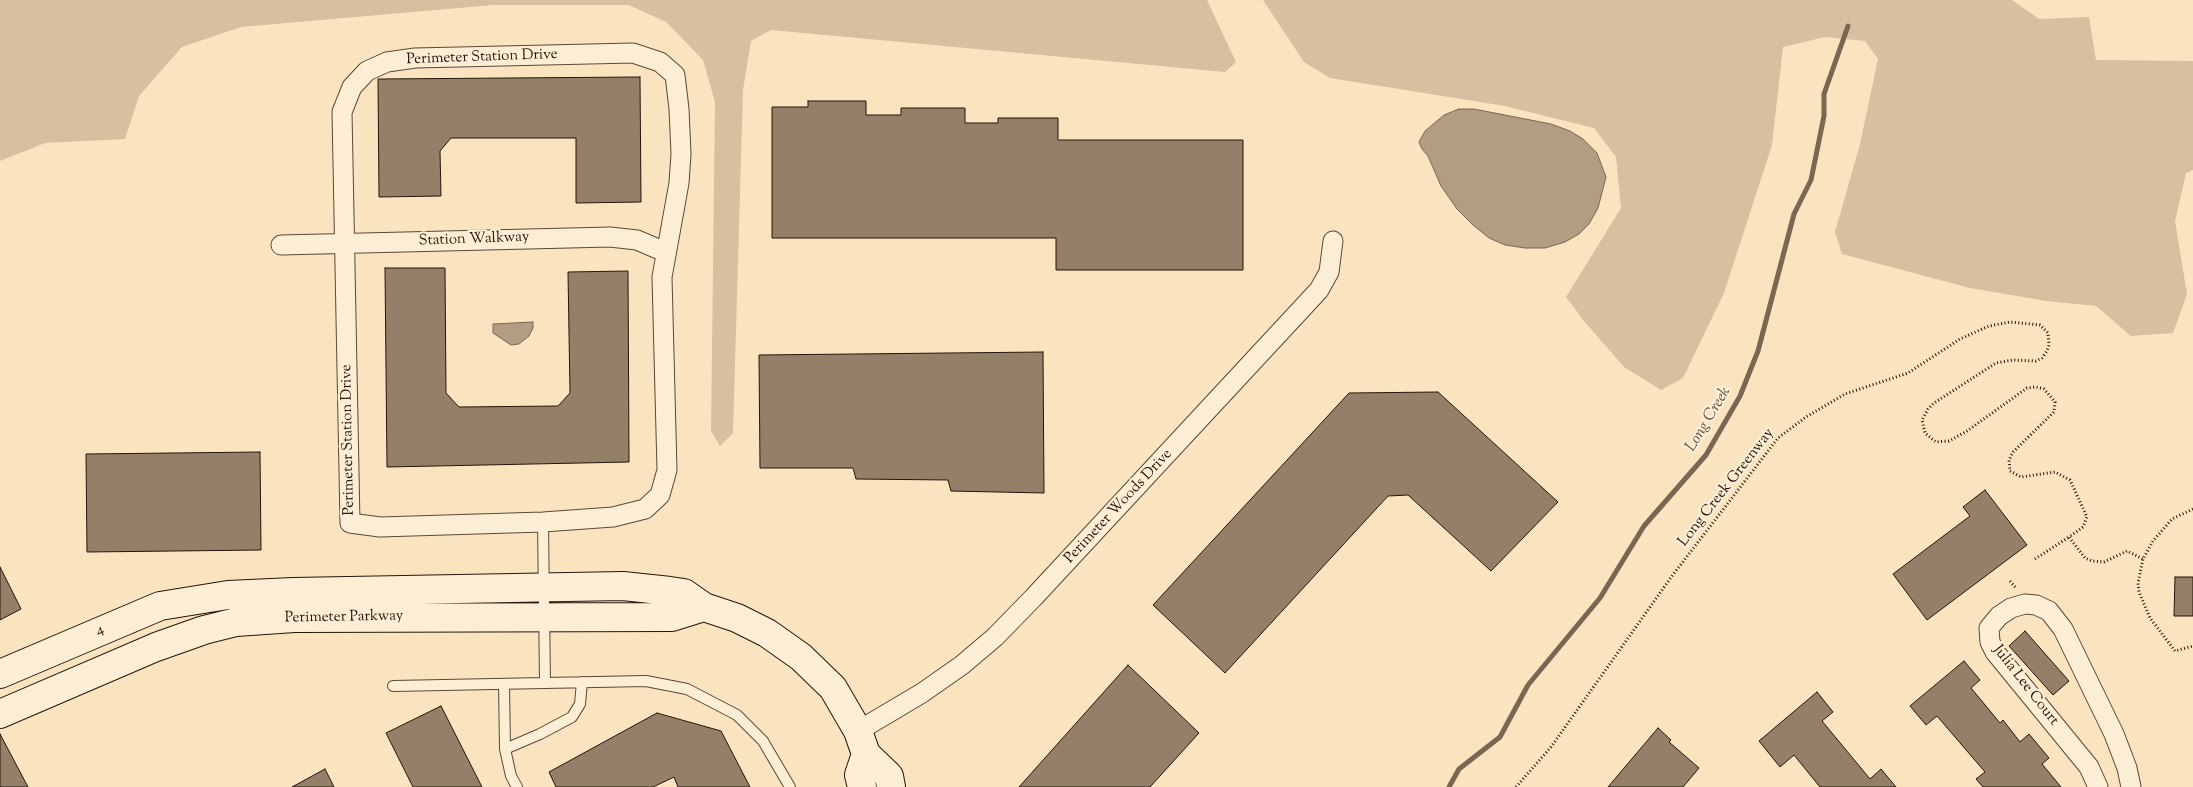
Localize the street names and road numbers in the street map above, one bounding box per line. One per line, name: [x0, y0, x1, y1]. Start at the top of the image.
street label: Perimeter Station Drive: [406, 46, 558, 70]
street label: Station Walkway: [418, 229, 530, 251]
street label: Perimeter Station Drive: [339, 364, 359, 516]
street label: Long Creek Greenway: [1675, 425, 1779, 551]
street label: Perimeter Woods Drive: [1061, 446, 1177, 568]
street label: Perimeter Parkway: [285, 608, 403, 628]
street label: 4: [93, 621, 107, 641]
street label: Julia Lee Court: [1988, 642, 2062, 730]

